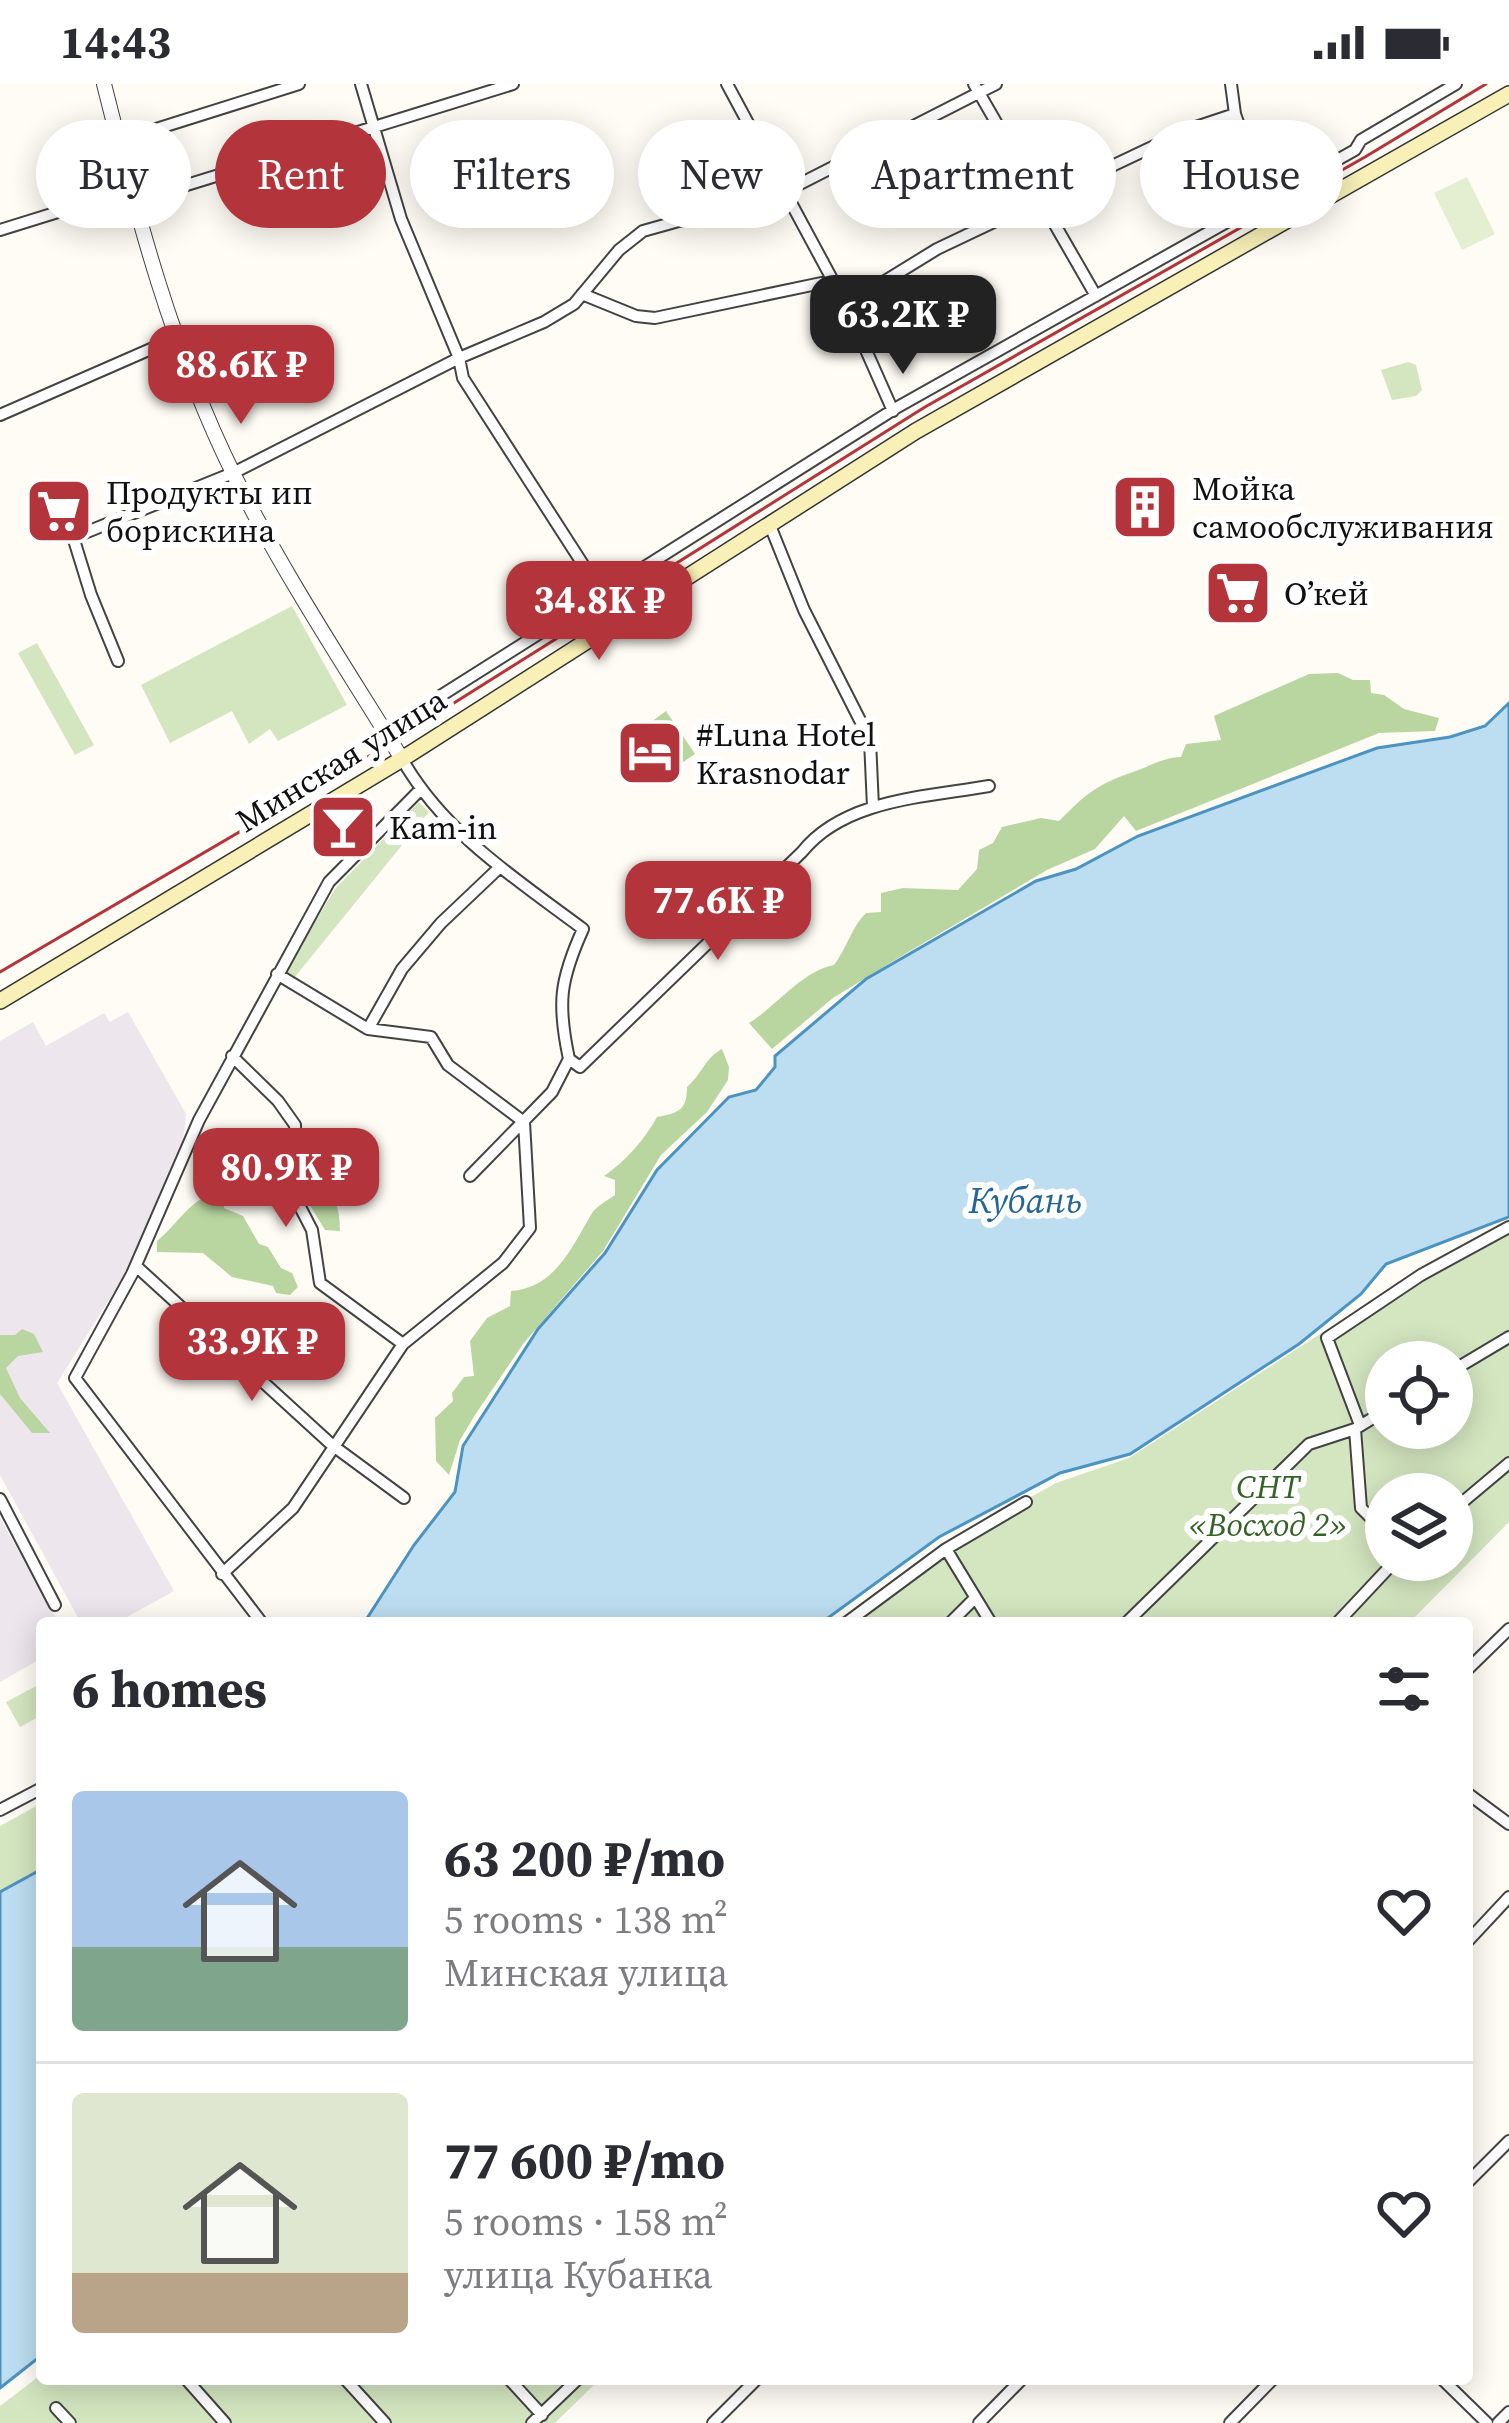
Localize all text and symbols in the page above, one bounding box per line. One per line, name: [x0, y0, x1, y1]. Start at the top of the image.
text: 14:43: [60, 11, 171, 73]
chip: Buy: [36, 120, 191, 228]
chip: Rent: [215, 120, 386, 228]
chip: Filters: [410, 120, 614, 228]
chip: New: [638, 120, 805, 228]
chip: Apartment: [829, 120, 1116, 228]
chip: House: [1140, 120, 1343, 228]
pin: 63.2K ₽: [792, 275, 1014, 377]
text: 63.2K ₽: [837, 287, 969, 340]
pin: 88.6K ₽: [130, 325, 352, 427]
text: 88.6K ₽: [175, 337, 307, 390]
place label: Мойка самообслуживания: [1192, 466, 1494, 549]
place label: Продукты ип борискина: [106, 470, 313, 553]
building icon: Мойка самообслуживания: [1110, 472, 1180, 542]
supermarket icon: Продукты ип борискина: [24, 476, 94, 546]
supermarket icon: О’кей: [1203, 558, 1273, 628]
pin: 34.8K ₽: [488, 561, 710, 663]
place label: О’кей: [1284, 571, 1369, 616]
text: 34.8K ₽: [533, 573, 665, 626]
street label: Минская улица: [227, 677, 455, 843]
place label: #Luna Hotel Krasnodar: [696, 712, 876, 795]
hotel icon: #Luna Hotel Krasnodar: [615, 718, 685, 788]
bar icon: Kam-in: [308, 792, 378, 862]
place label: Kam-in: [389, 805, 497, 850]
pin: 77.6K ₽: [607, 861, 829, 963]
text: 77.6K ₽: [652, 873, 784, 926]
pin: 80.9K ₽: [175, 1128, 397, 1230]
text: 80.9K ₽: [220, 1140, 352, 1193]
water label: Кубань: [967, 1176, 1082, 1225]
pin: 33.9K ₽: [141, 1302, 363, 1404]
text: 33.9K ₽: [186, 1314, 318, 1367]
map controls: [1365, 1341, 1473, 1581]
button: locate: [1365, 1341, 1473, 1449]
park label: СНТ «Восход 2»: [1188, 1464, 1348, 1547]
button: layers: [1365, 1473, 1473, 1581]
text: 6 homes: [72, 1654, 267, 1724]
icon: filters: [1371, 1656, 1437, 1722]
text: 63 200 ₽/mo: [444, 1823, 725, 1893]
icon: home: [168, 1839, 312, 1983]
icon: heart: [1371, 1878, 1437, 1944]
text: 5 rooms · 138 m²: [444, 1893, 728, 1946]
text: Минская улица: [444, 1946, 728, 1999]
text: 77 600 ₽/mo: [444, 2125, 725, 2195]
icon: home: [168, 2141, 312, 2285]
icon: heart: [1371, 2180, 1437, 2246]
text: 5 rooms · 158 m²: [444, 2195, 728, 2248]
text: улица Кубанка: [444, 2248, 713, 2301]

